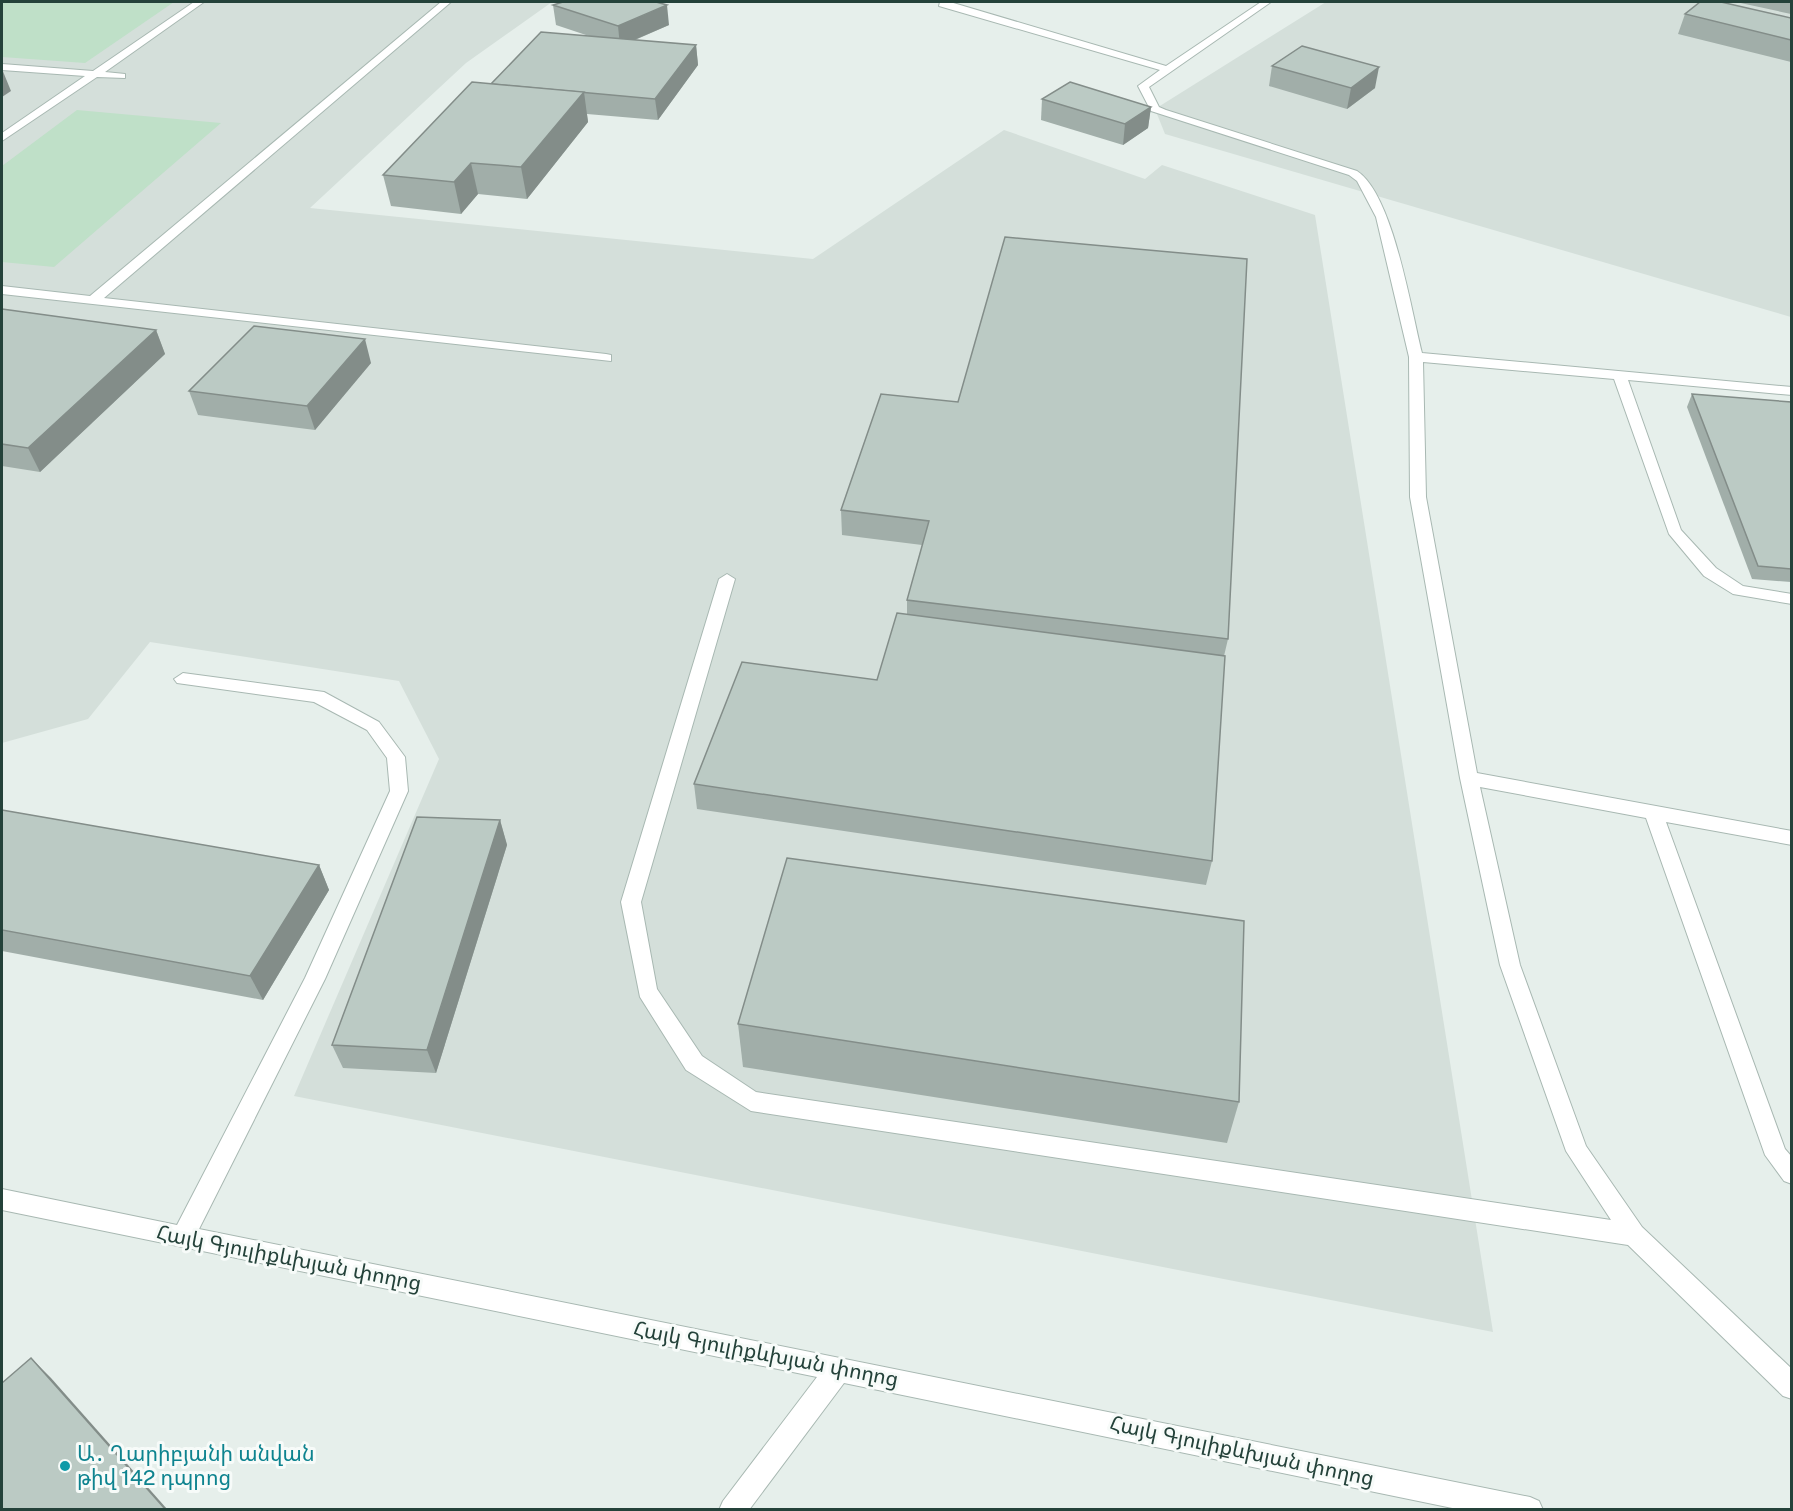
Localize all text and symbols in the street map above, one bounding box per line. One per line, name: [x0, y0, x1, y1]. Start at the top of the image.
street label: Հայկ Գյուլիքևխյան փողոց: [154, 1220, 424, 1295]
street label: Հայկ Գյուլիքևխյան փողոց: [631, 1316, 901, 1391]
street label: Հայկ Գյուլիքևխյան փողոց: [1108, 1410, 1377, 1491]
place label: Ա․ Ղարիբյանի անվան թիվ 142 դպրոց: [77, 1441, 315, 1490]
marker: Ա․ Ղարիբյանի անվան թիվ 142 դպրոց: [58, 1459, 72, 1473]

